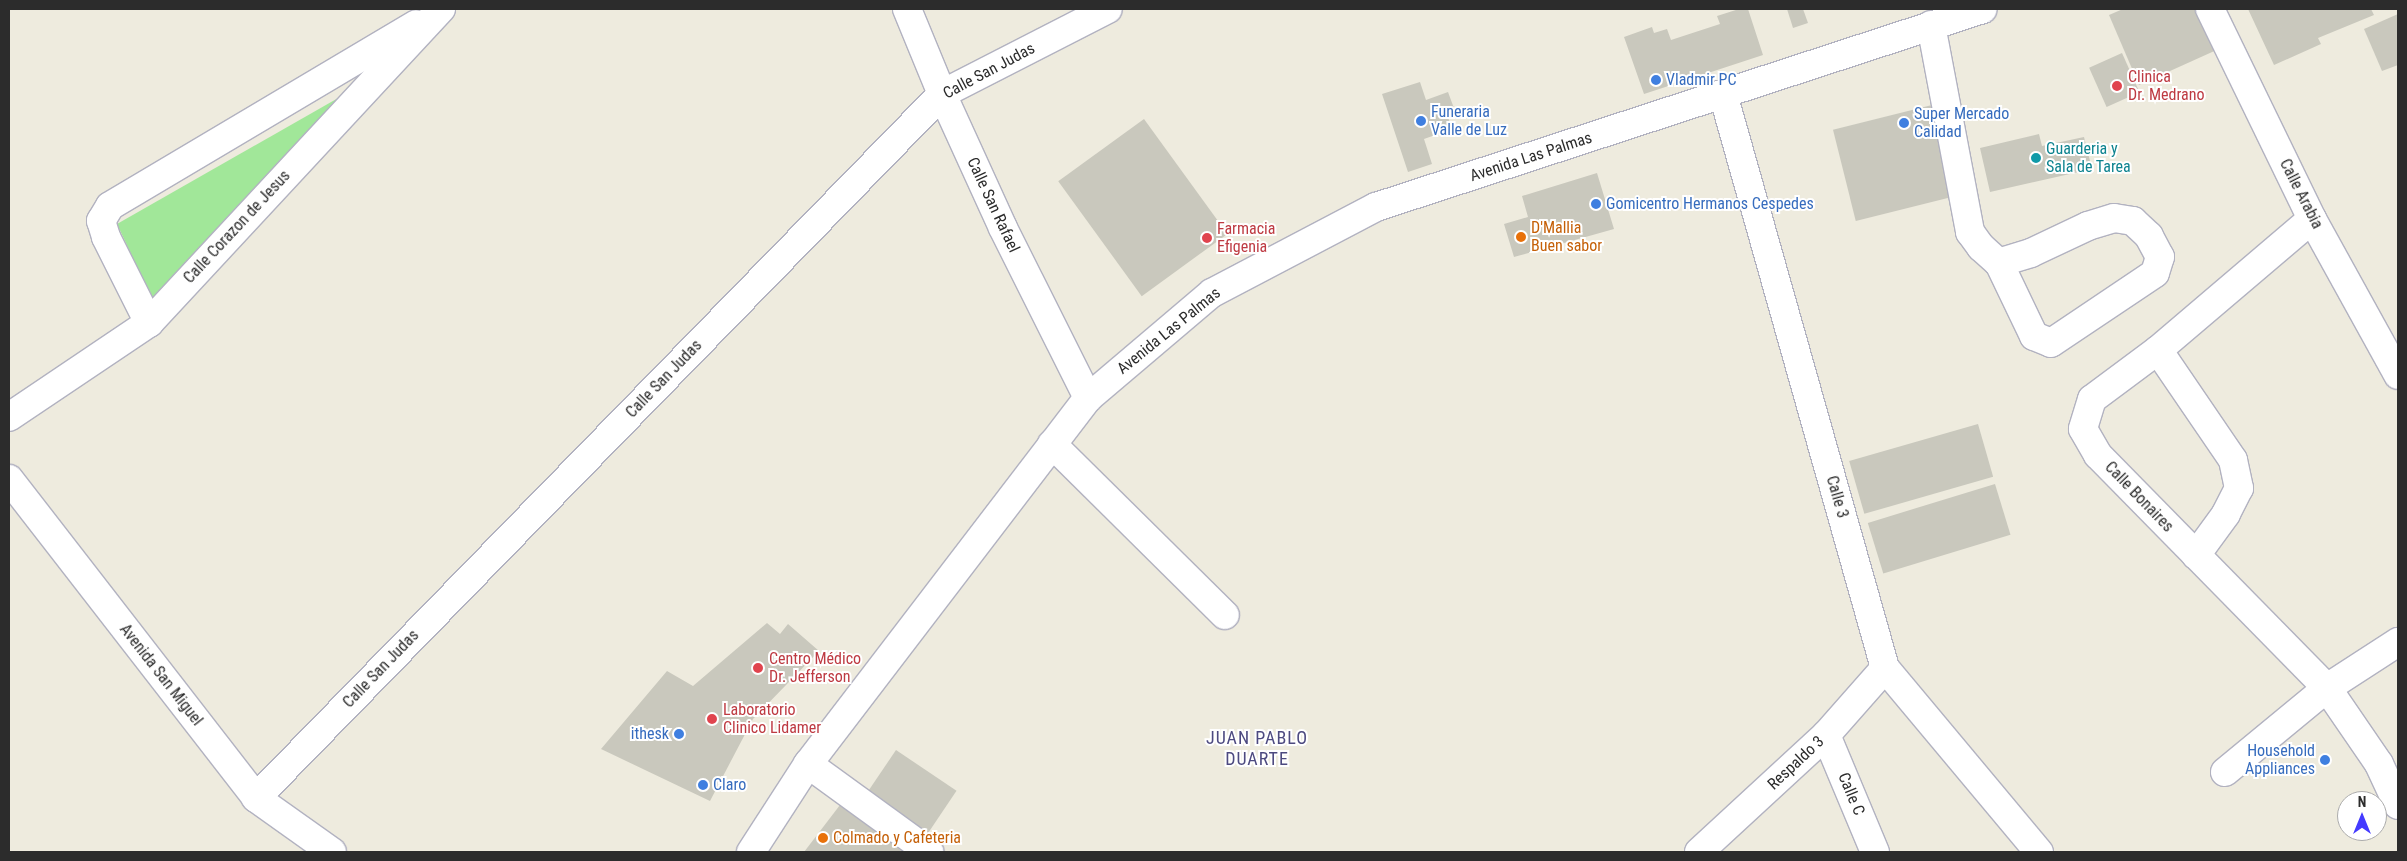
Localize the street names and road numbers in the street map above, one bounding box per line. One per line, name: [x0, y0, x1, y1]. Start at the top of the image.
street label: Calle San Judas: [940, 39, 1038, 103]
street label: Avenida Las Palmas: [1468, 128, 1594, 186]
street label: Calle San Rafael: [963, 154, 1023, 256]
street label: Calle Arabia: [2275, 156, 2327, 232]
street label: Calle Corazon de Jesus: [180, 166, 294, 288]
street label: Avenida Las Palmas: [1114, 284, 1224, 378]
street label: Calle San Judas: [622, 336, 706, 422]
street label: Calle Bonaires: [2101, 458, 2177, 536]
street label: Calle 3: [1822, 474, 1852, 520]
street label: Avenida San Miguel: [115, 620, 207, 730]
street label: Calle San Judas: [339, 626, 423, 712]
street label: Respaldo 3: [1764, 732, 1828, 794]
street label: Calle C: [1834, 770, 1868, 818]

